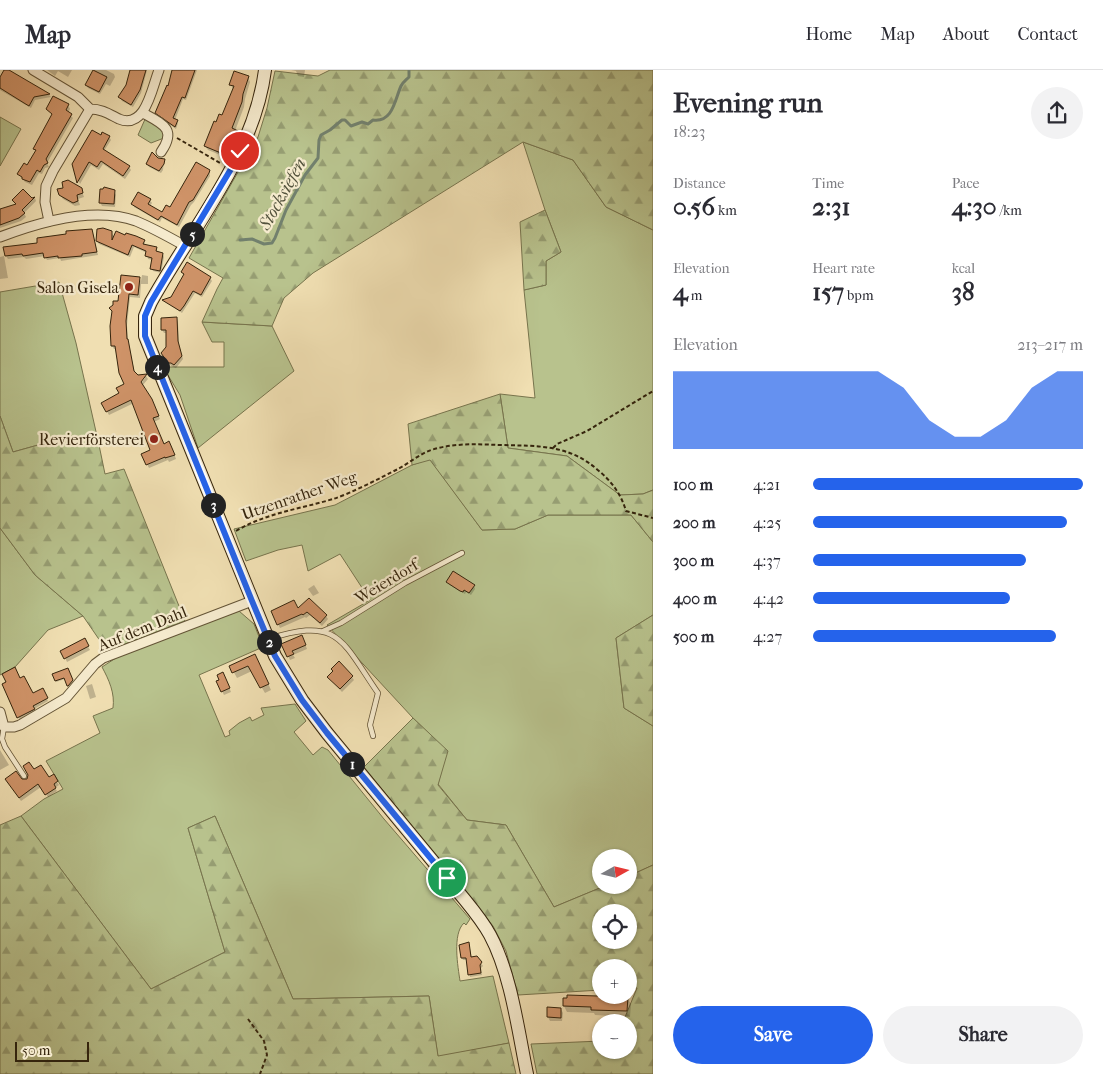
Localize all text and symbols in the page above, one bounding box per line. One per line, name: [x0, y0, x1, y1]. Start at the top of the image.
text: Map: [25, 21, 71, 49]
text: Home: [805, 24, 852, 45]
text: Map: [880, 24, 915, 45]
text: About: [943, 24, 989, 45]
text: Contact: [1017, 24, 1078, 45]
text: Evening run: [673, 86, 823, 119]
button: share: [1031, 87, 1083, 139]
text: 18:23: [673, 122, 705, 141]
pin: [219, 130, 261, 172]
icon: check: [226, 137, 254, 165]
water label: Stocksiefen: [254, 155, 311, 235]
text: Distance: [673, 175, 726, 192]
text: Time: [812, 175, 844, 192]
text: Pace: [952, 175, 980, 192]
text: 0.56: [673, 192, 715, 221]
text: 2:31: [812, 192, 850, 221]
text: 4:30: [952, 192, 997, 221]
text: km: [715, 202, 737, 219]
text: /km: [997, 202, 1022, 219]
pin: 5: [180, 222, 204, 246]
text: 5: [189, 226, 196, 243]
text: Elevation: [673, 260, 730, 277]
text: Heart rate: [812, 260, 875, 277]
text: kcal: [952, 260, 975, 277]
text: 4: [673, 277, 688, 306]
text: 157: [812, 277, 844, 306]
text: 38: [952, 277, 974, 306]
place label: Salon Gisela: [37, 278, 120, 297]
marker: Salon Gisela: [123, 281, 135, 293]
text: m: [688, 287, 702, 304]
text: bpm: [844, 287, 874, 304]
text: Elevation: [673, 335, 738, 354]
text: 213–217 m: [1017, 335, 1083, 354]
pin: 4: [144, 354, 170, 380]
text: 4: [153, 359, 162, 376]
place label: Revierförsterei: [39, 430, 144, 449]
marker: Revierförsterei: [148, 433, 160, 445]
street label: Utzenrather Weg: [239, 467, 360, 524]
text: 100 m: [673, 475, 713, 494]
text: 4:21: [753, 475, 780, 494]
pin: 3: [200, 492, 226, 518]
text: 3: [211, 497, 216, 514]
text: 200 m: [673, 513, 716, 532]
text: 4:25: [753, 513, 781, 532]
text: 300 m: [673, 551, 714, 570]
text: 4:37: [753, 551, 781, 570]
street label: Weierdorf: [350, 553, 425, 608]
text: 400 m: [673, 589, 717, 608]
text: 4:42: [753, 589, 784, 608]
street label: Auf dem Dahl: [94, 602, 190, 655]
text: 500 m: [673, 627, 714, 646]
text: 4:27: [753, 627, 782, 646]
pin: 2: [256, 630, 282, 654]
text: 2: [266, 634, 273, 651]
pin: 1: [340, 752, 364, 776]
text: 1: [350, 756, 355, 773]
north arrow: [592, 849, 638, 894]
map controls: [592, 849, 637, 1059]
pin: [426, 857, 468, 899]
icon: arrive: [433, 864, 461, 892]
button: locate: [592, 904, 637, 949]
button: +: [592, 959, 637, 1004]
button: Save: [673, 1006, 873, 1064]
button: Share: [883, 1006, 1083, 1064]
button: −: [592, 1014, 637, 1059]
scale bar: [15, 1039, 89, 1062]
text: 50 m: [22, 1042, 50, 1059]

